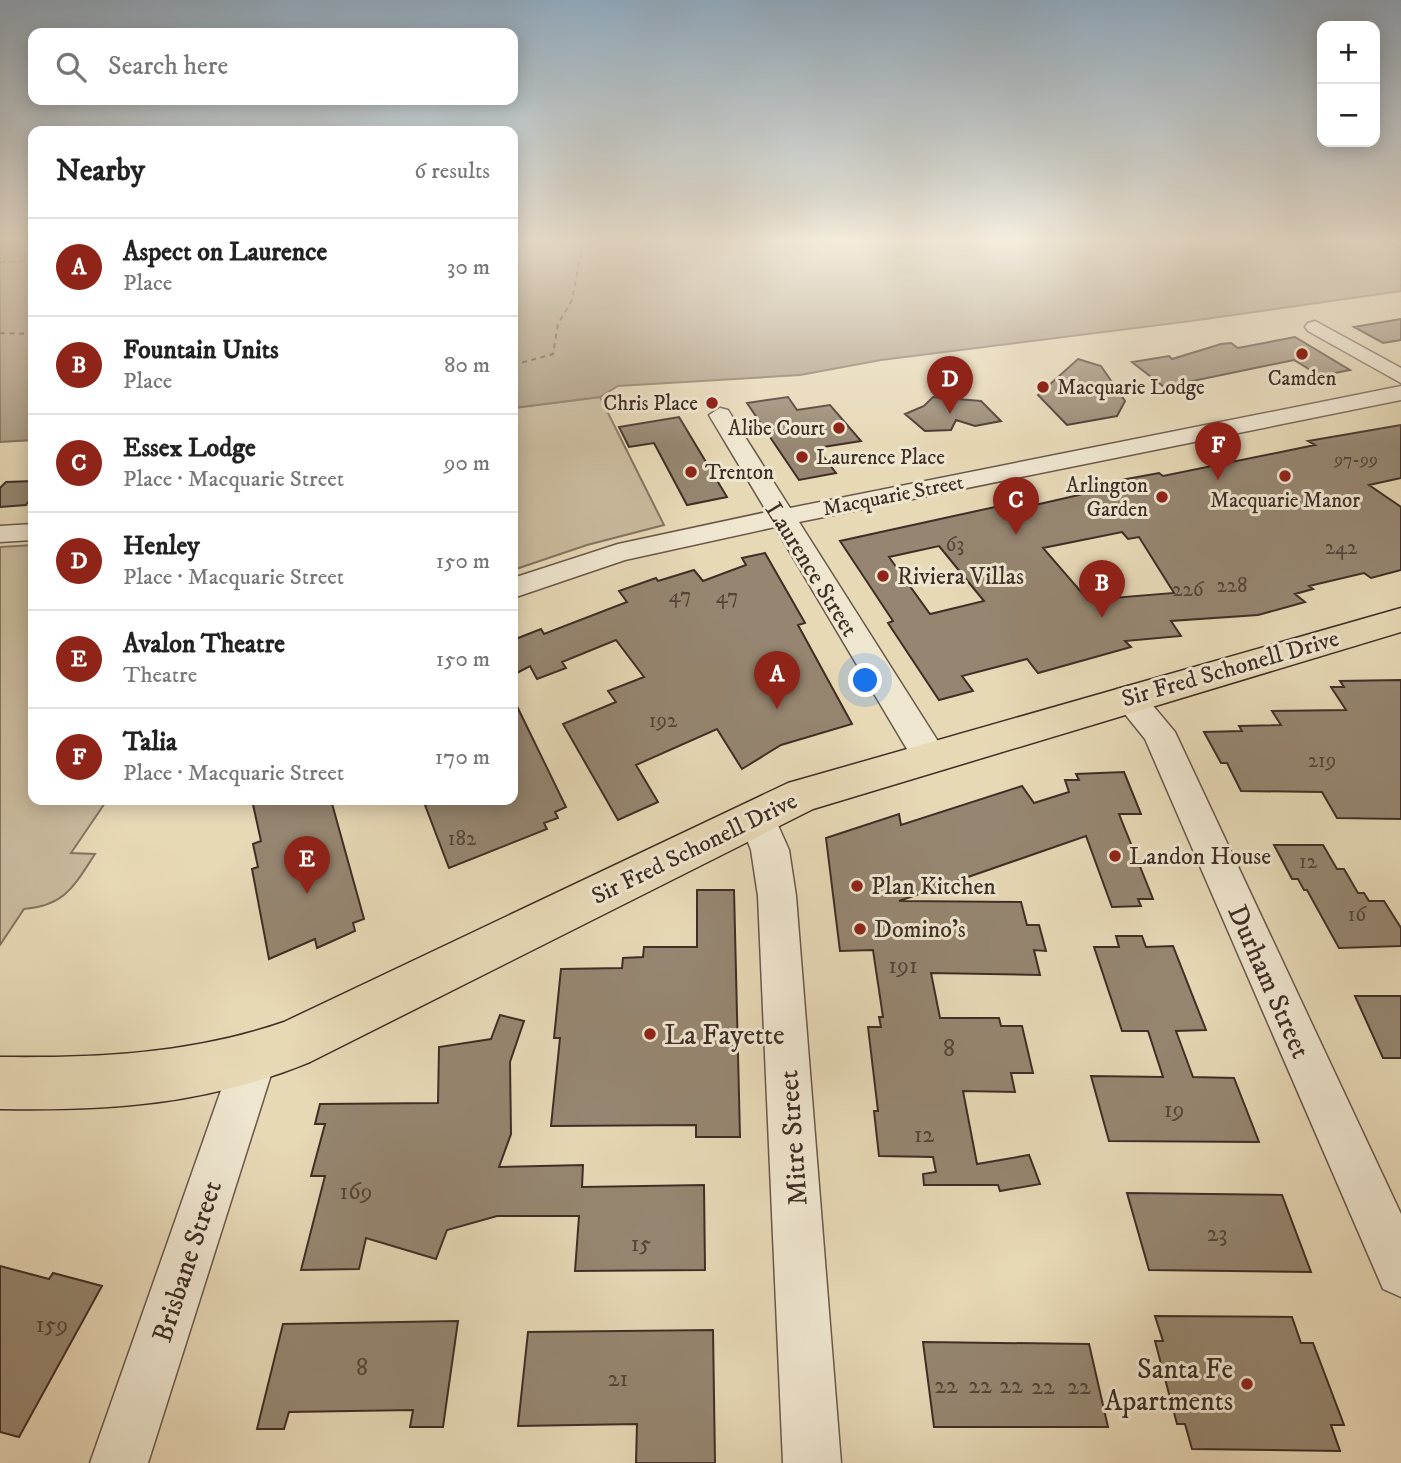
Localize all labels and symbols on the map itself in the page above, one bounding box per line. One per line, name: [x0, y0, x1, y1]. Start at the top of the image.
marker: Camden: [1294, 346, 1310, 362]
pin: D: [927, 356, 973, 414]
place label: Camden: [1268, 366, 1336, 392]
place label: Macquarie Lodge: [1057, 375, 1205, 401]
marker: Macquarie Lodge: [1035, 379, 1051, 395]
place label: Chris Place: [603, 391, 698, 417]
marker: Chris Place: [704, 395, 720, 411]
place label: Alibe Court: [728, 416, 825, 442]
marker: Alibe Court: [831, 420, 847, 436]
pin: F: [1195, 422, 1241, 480]
place label: Laurence Place: [816, 445, 945, 471]
marker: Laurence Place: [794, 449, 810, 465]
house number: 97-99: [1333, 449, 1378, 471]
place label: Trenton: [705, 460, 774, 486]
marker: Trenton: [683, 464, 699, 480]
marker: Macquarie Manor: [1277, 468, 1293, 484]
street label: Macquarie Street: [821, 470, 966, 522]
place label: Arlington Garden: [1066, 473, 1148, 523]
pin: C: [993, 477, 1039, 535]
place label: Macquarie Manor: [1210, 488, 1360, 514]
marker: Arlington Garden: [1154, 489, 1170, 505]
street label: Laurence Street: [758, 497, 864, 642]
house number: 63: [946, 532, 964, 558]
house number: 242: [1325, 535, 1358, 561]
pin: B: [1079, 560, 1125, 618]
place label: Riviera Villas: [897, 562, 1024, 592]
marker: Riviera Villas: [875, 568, 891, 584]
house number: 228: [1216, 573, 1248, 599]
house number: 226: [1172, 577, 1205, 603]
house number: 47: [669, 583, 691, 609]
house number: 47: [716, 584, 738, 610]
street label: Sir Fred Schonell Drive: [1118, 624, 1343, 714]
pin: A: [754, 651, 800, 709]
your location: [848, 663, 882, 697]
house number: 192: [649, 708, 678, 734]
house number: 219: [1308, 748, 1336, 774]
street label: Sir Fred Schonell Drive: [587, 786, 802, 912]
house number: 182: [448, 826, 477, 852]
pin: E: [284, 836, 330, 894]
place label: Landon House: [1129, 842, 1271, 872]
marker: Landon House: [1107, 848, 1123, 864]
house number: 12: [1299, 849, 1318, 875]
place label: Plan Kitchen: [871, 872, 996, 902]
marker: Plan Kitchen: [849, 878, 865, 894]
street label: Durham Street: [1219, 899, 1318, 1064]
house number: 16: [1348, 902, 1367, 928]
place label: Domino's: [874, 915, 966, 945]
marker: Domino's: [852, 921, 868, 937]
house number: 191: [888, 951, 918, 981]
place label: La Fayette: [664, 1018, 785, 1053]
marker: La Fayette: [642, 1026, 658, 1042]
house number: 8: [943, 1034, 955, 1064]
street label: Mitre Street: [771, 1069, 816, 1207]
house number: 19: [1164, 1095, 1184, 1125]
house number: 12: [914, 1120, 935, 1150]
street label: Brisbane Street: [145, 1176, 230, 1347]
house number: 169: [339, 1177, 373, 1207]
house number: 23: [1207, 1219, 1227, 1249]
house number: 15: [631, 1229, 651, 1259]
house number: 159: [36, 1310, 68, 1340]
place label: Santa Fe Apartments: [1104, 1352, 1233, 1419]
house number: 8: [356, 1353, 368, 1383]
house number: 21: [608, 1364, 628, 1394]
house number: 22: [934, 1371, 958, 1401]
house number: 22: [968, 1371, 992, 1401]
house number: 22: [999, 1371, 1023, 1401]
house number: 22: [1031, 1372, 1055, 1402]
house number: 22: [1067, 1372, 1091, 1402]
marker: Santa Fe Apartments: [1239, 1376, 1255, 1392]

